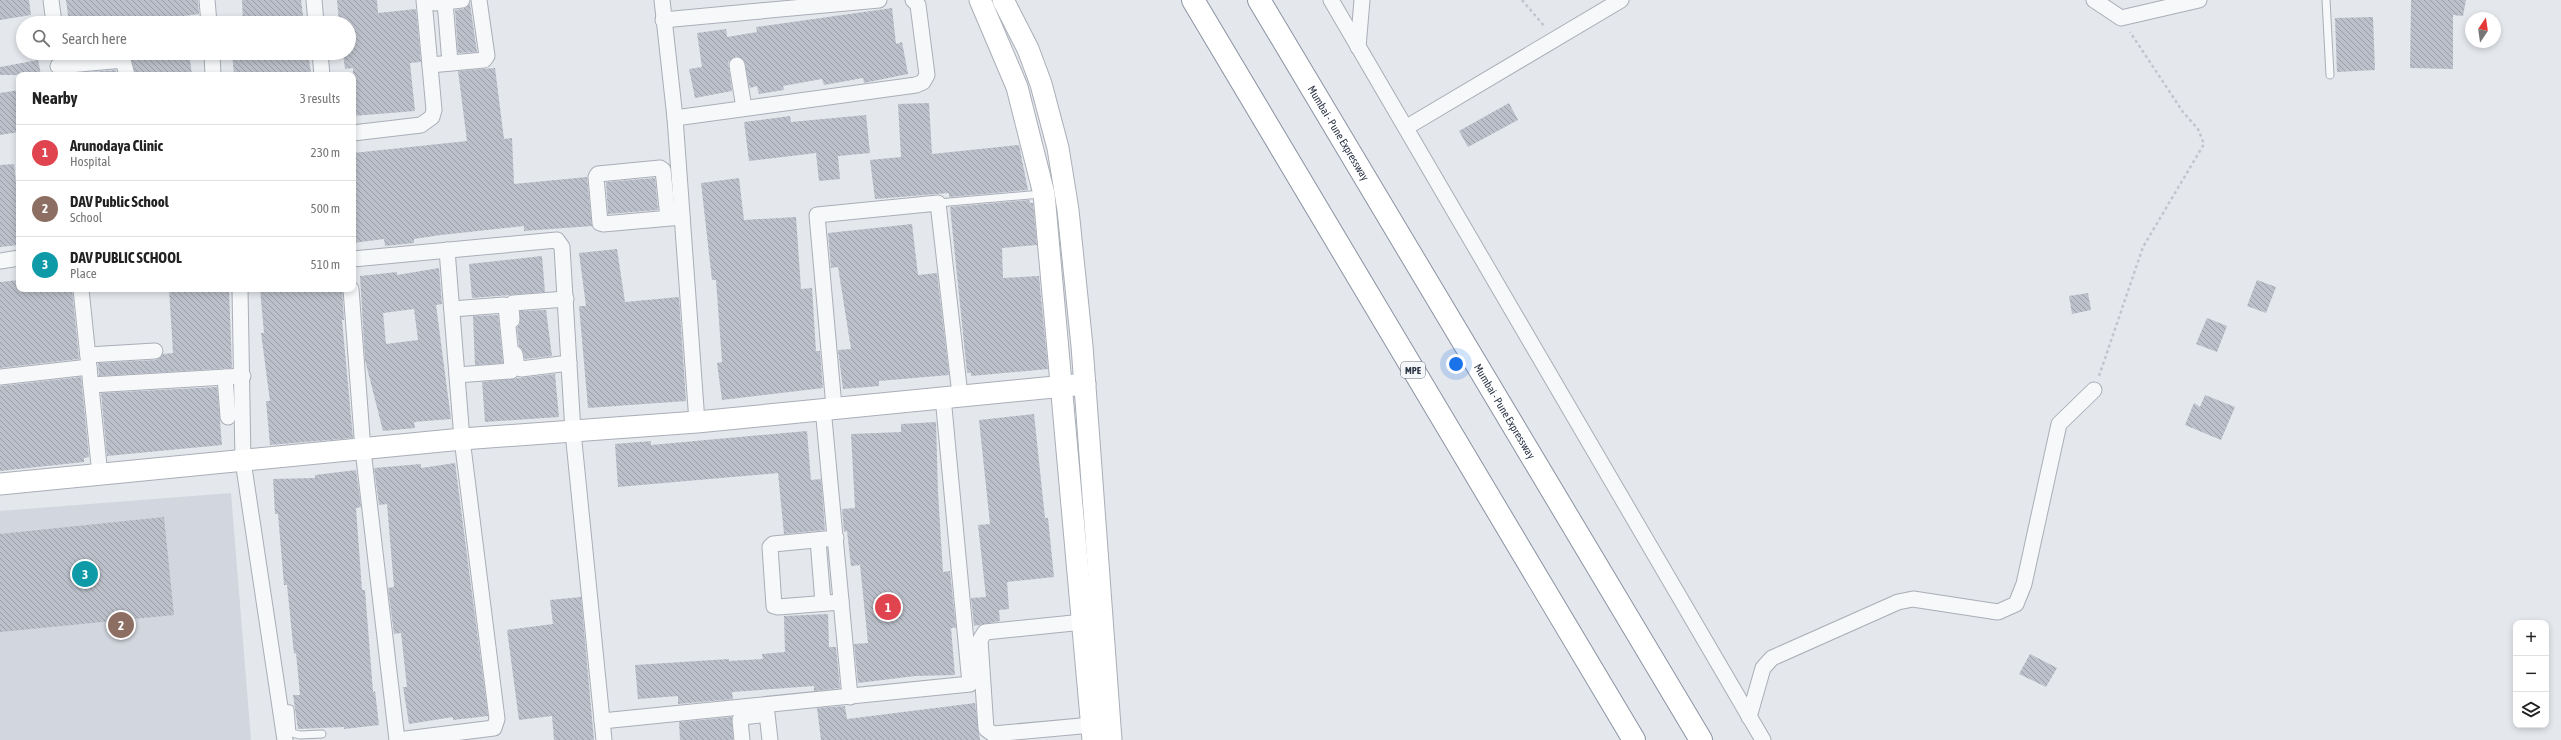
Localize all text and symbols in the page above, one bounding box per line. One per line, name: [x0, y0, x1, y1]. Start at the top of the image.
north arrow: [2465, 12, 2501, 48]
search box: [16, 16, 356, 60]
icon: search: [30, 27, 52, 49]
text: Search here: [62, 30, 127, 47]
street label: Mumbai - Pune Expressway: [1306, 83, 1372, 183]
text: Nearby: [32, 88, 78, 108]
text: 3 results: [300, 91, 340, 106]
text: Arunodaya Clinic: [70, 137, 163, 154]
text: 1: [42, 145, 48, 160]
text: 230 m: [311, 145, 340, 160]
text: Hospital: [70, 154, 111, 169]
text: DAV Public School: [70, 193, 169, 210]
text: 2: [42, 201, 48, 216]
text: 500 m: [311, 201, 340, 216]
text: School: [70, 210, 102, 225]
text: DAV PUBLIC SCHOOL: [70, 249, 182, 266]
text: 3: [42, 257, 48, 272]
text: 510 m: [311, 257, 340, 272]
text: Place: [70, 266, 97, 281]
your location: [1446, 354, 1466, 374]
road number: MPE: [1401, 362, 1425, 378]
street label: Mumbai - Pune Expressway: [1472, 362, 1538, 461]
pin: 3: [72, 559, 98, 589]
pin: 1: [875, 592, 901, 622]
pin: 2: [108, 610, 134, 640]
map controls: [2513, 620, 2549, 728]
button: +: [2513, 620, 2549, 656]
button: −: [2513, 656, 2549, 692]
button: layers: [2513, 692, 2549, 728]

